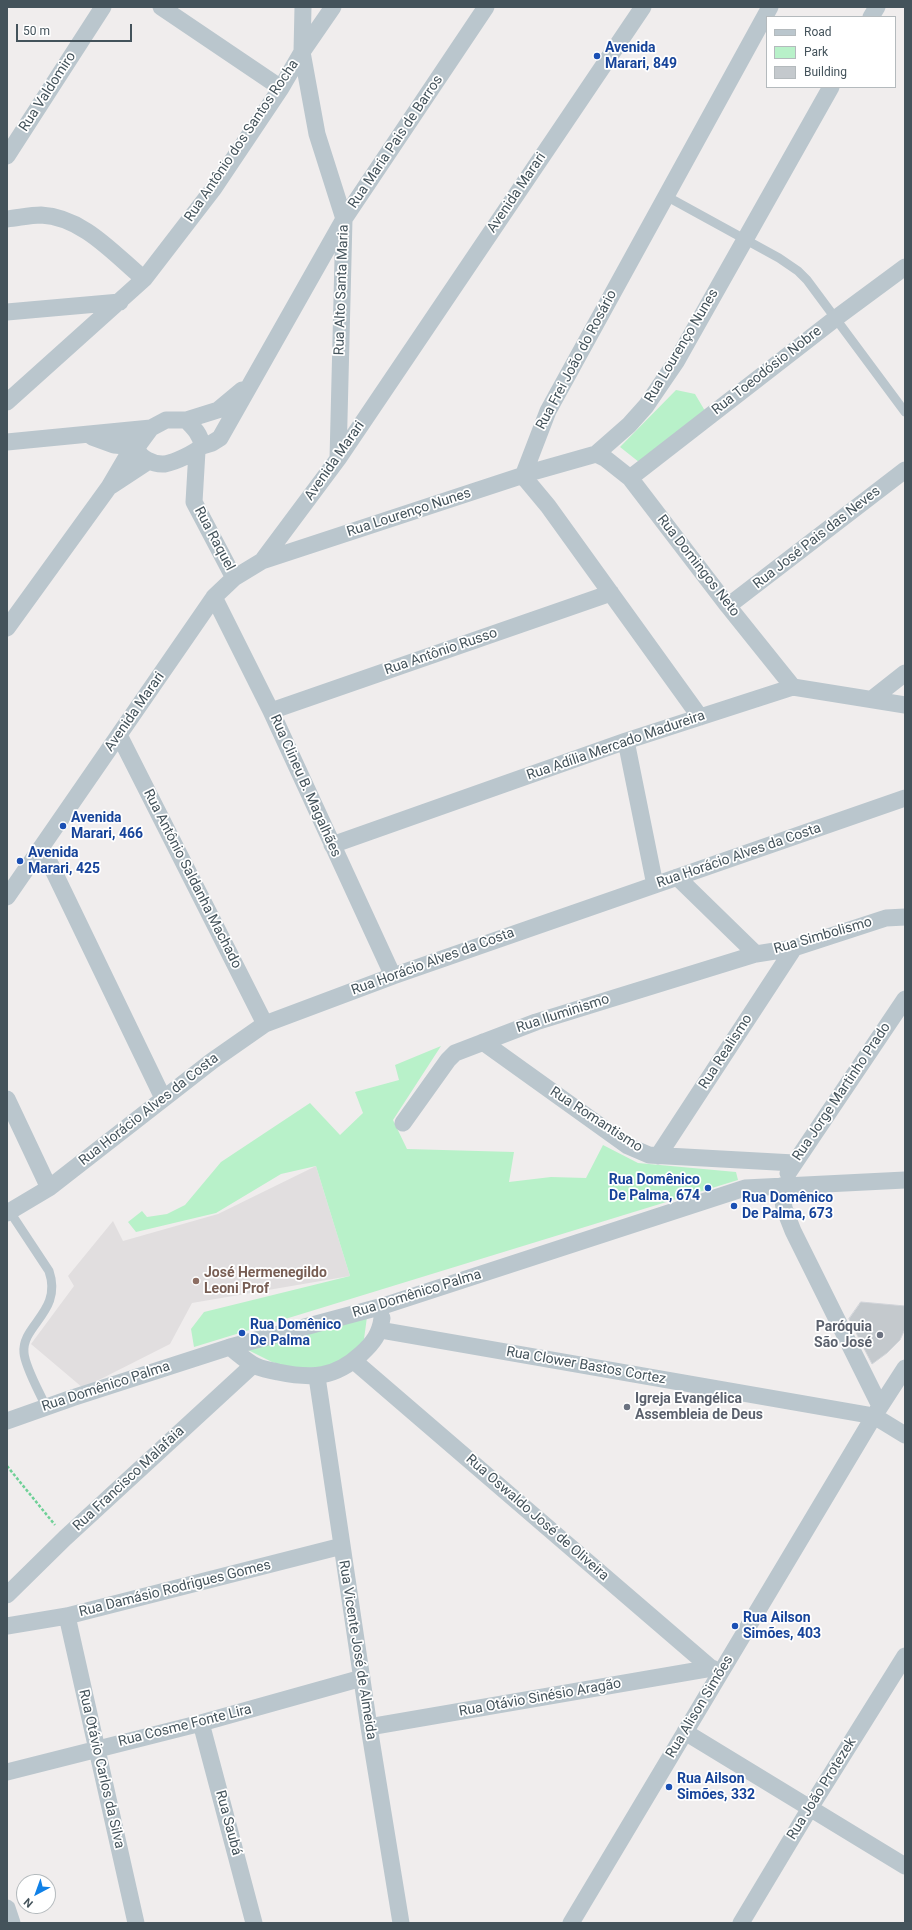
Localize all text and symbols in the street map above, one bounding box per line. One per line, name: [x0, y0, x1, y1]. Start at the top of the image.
scale bar: [18, 16, 134, 42]
legend: [766, 16, 896, 88]
text: 50 m: [23, 24, 50, 38]
text: Road: [804, 25, 832, 39]
place label: Avenida Marari, 849: [605, 40, 677, 72]
text: Park: [804, 45, 828, 59]
street label: Rua Valdomiro: [16, 49, 80, 135]
marker: Avenida Marari, 849: [592, 51, 602, 61]
street label: Rua Antônio dos Santos Rocha: [181, 57, 303, 225]
text: Building: [804, 65, 847, 79]
street label: Rua Maria Pais de Barros: [345, 72, 447, 212]
street label: Avenida Marari: [484, 150, 550, 236]
street label: Rua Alto Santa Maria: [331, 224, 353, 356]
street label: Rua Lourenço Nunes: [641, 286, 723, 406]
street label: Rua Frei João do Rosário: [533, 287, 621, 433]
street label: Rua Toeodósio Nobre: [709, 323, 825, 419]
street label: Avenida Marari: [301, 418, 369, 504]
street label: Rua José Pais das Neves: [750, 483, 884, 593]
street label: Rua Lourenço Nunes: [345, 485, 473, 541]
street label: Rua Raquel: [190, 504, 238, 574]
street label: Rua Domingos Neto: [653, 512, 743, 620]
street label: Rua Antônio Russo: [382, 625, 500, 679]
street label: Avenida Marari: [101, 669, 169, 755]
street label: Rua Adília Mercado Madureira: [525, 708, 707, 784]
street label: Rua Clineu B. Magalhães: [266, 712, 344, 860]
street label: Rua Antônio Saldanha Machado: [139, 787, 245, 971]
place label: Avenida Marari, 466: [71, 810, 143, 842]
street label: Rua Horácio Alves da Costa: [655, 820, 823, 892]
marker: Avenida Marari, 466: [58, 821, 68, 831]
place label: Avenida Marari, 425: [28, 845, 100, 878]
marker: Avenida Marari, 425: [15, 856, 25, 866]
street label: Rua Simbolismo: [772, 914, 874, 958]
street label: Rua Horácio Alves da Costa: [349, 925, 517, 999]
street label: Rua Iluminismo: [514, 991, 612, 1037]
street label: Rua Realismo: [696, 1012, 756, 1092]
street label: Rua Jorge Martinho Prado: [789, 1020, 895, 1164]
street label: Rua Horácio Alves da Costa: [76, 1050, 222, 1170]
street label: Rua Romantismo: [546, 1084, 646, 1156]
place label: Rua Domênico De Palma, 674: [609, 1172, 700, 1204]
marker: Rua Domênico De Palma, 674: [703, 1183, 713, 1193]
place label: Rua Domênico De Palma, 673: [742, 1190, 833, 1222]
marker: Rua Domênico De Palma, 673: [729, 1201, 739, 1211]
place label: José Hermenegildo Leoni Prof: [204, 1265, 327, 1298]
street label: Rua Domênico Palma: [351, 1266, 483, 1322]
marker: José Hermenegildo Leoni Prof: [191, 1276, 201, 1286]
place label: Rua Domênico De Palma: [250, 1317, 341, 1350]
place label: Paróquia São José: [814, 1319, 872, 1352]
marker: Rua Domênico De Palma: [237, 1328, 247, 1338]
marker: Paróquia São José: [875, 1330, 885, 1340]
street label: Rua Clower Bastos Cortez: [505, 1344, 667, 1388]
street label: Rua Domênico Palma: [40, 1358, 172, 1416]
place label: Igreja Evangélica Assembleia de Deus: [635, 1391, 763, 1424]
marker: Igreja Evangélica Assembleia de Deus: [622, 1402, 632, 1412]
street label: Rua Francisco Malafaia: [70, 1423, 188, 1535]
street label: Rua Oswaldo José de Oliveira: [462, 1451, 612, 1585]
street label: Rua Damásio Rodrigues Gomes: [77, 1557, 273, 1621]
street label: Rua Vicente José de Almeida: [335, 1559, 379, 1741]
place label: Rua Ailson Simões, 403: [743, 1610, 821, 1642]
marker: Rua Ailson Simões, 403: [730, 1621, 740, 1631]
street label: Rua Alison Simões: [663, 1653, 737, 1761]
street label: Rua Otávio Sinésio Aragão: [458, 1675, 622, 1721]
street label: Rua Otávio Carlos da Silva: [75, 1688, 127, 1850]
street label: Rua Cosme Fonte Lira: [117, 1701, 253, 1751]
street label: Rua João Protezek: [784, 1735, 860, 1843]
place label: Rua Ailson Simões, 332: [677, 1771, 755, 1804]
marker: Rua Ailson Simões, 332: [664, 1782, 674, 1792]
street label: Rua Saubá: [211, 1789, 245, 1857]
north arrow: [16, 1874, 56, 1914]
text: N: [21, 1895, 36, 1910]

